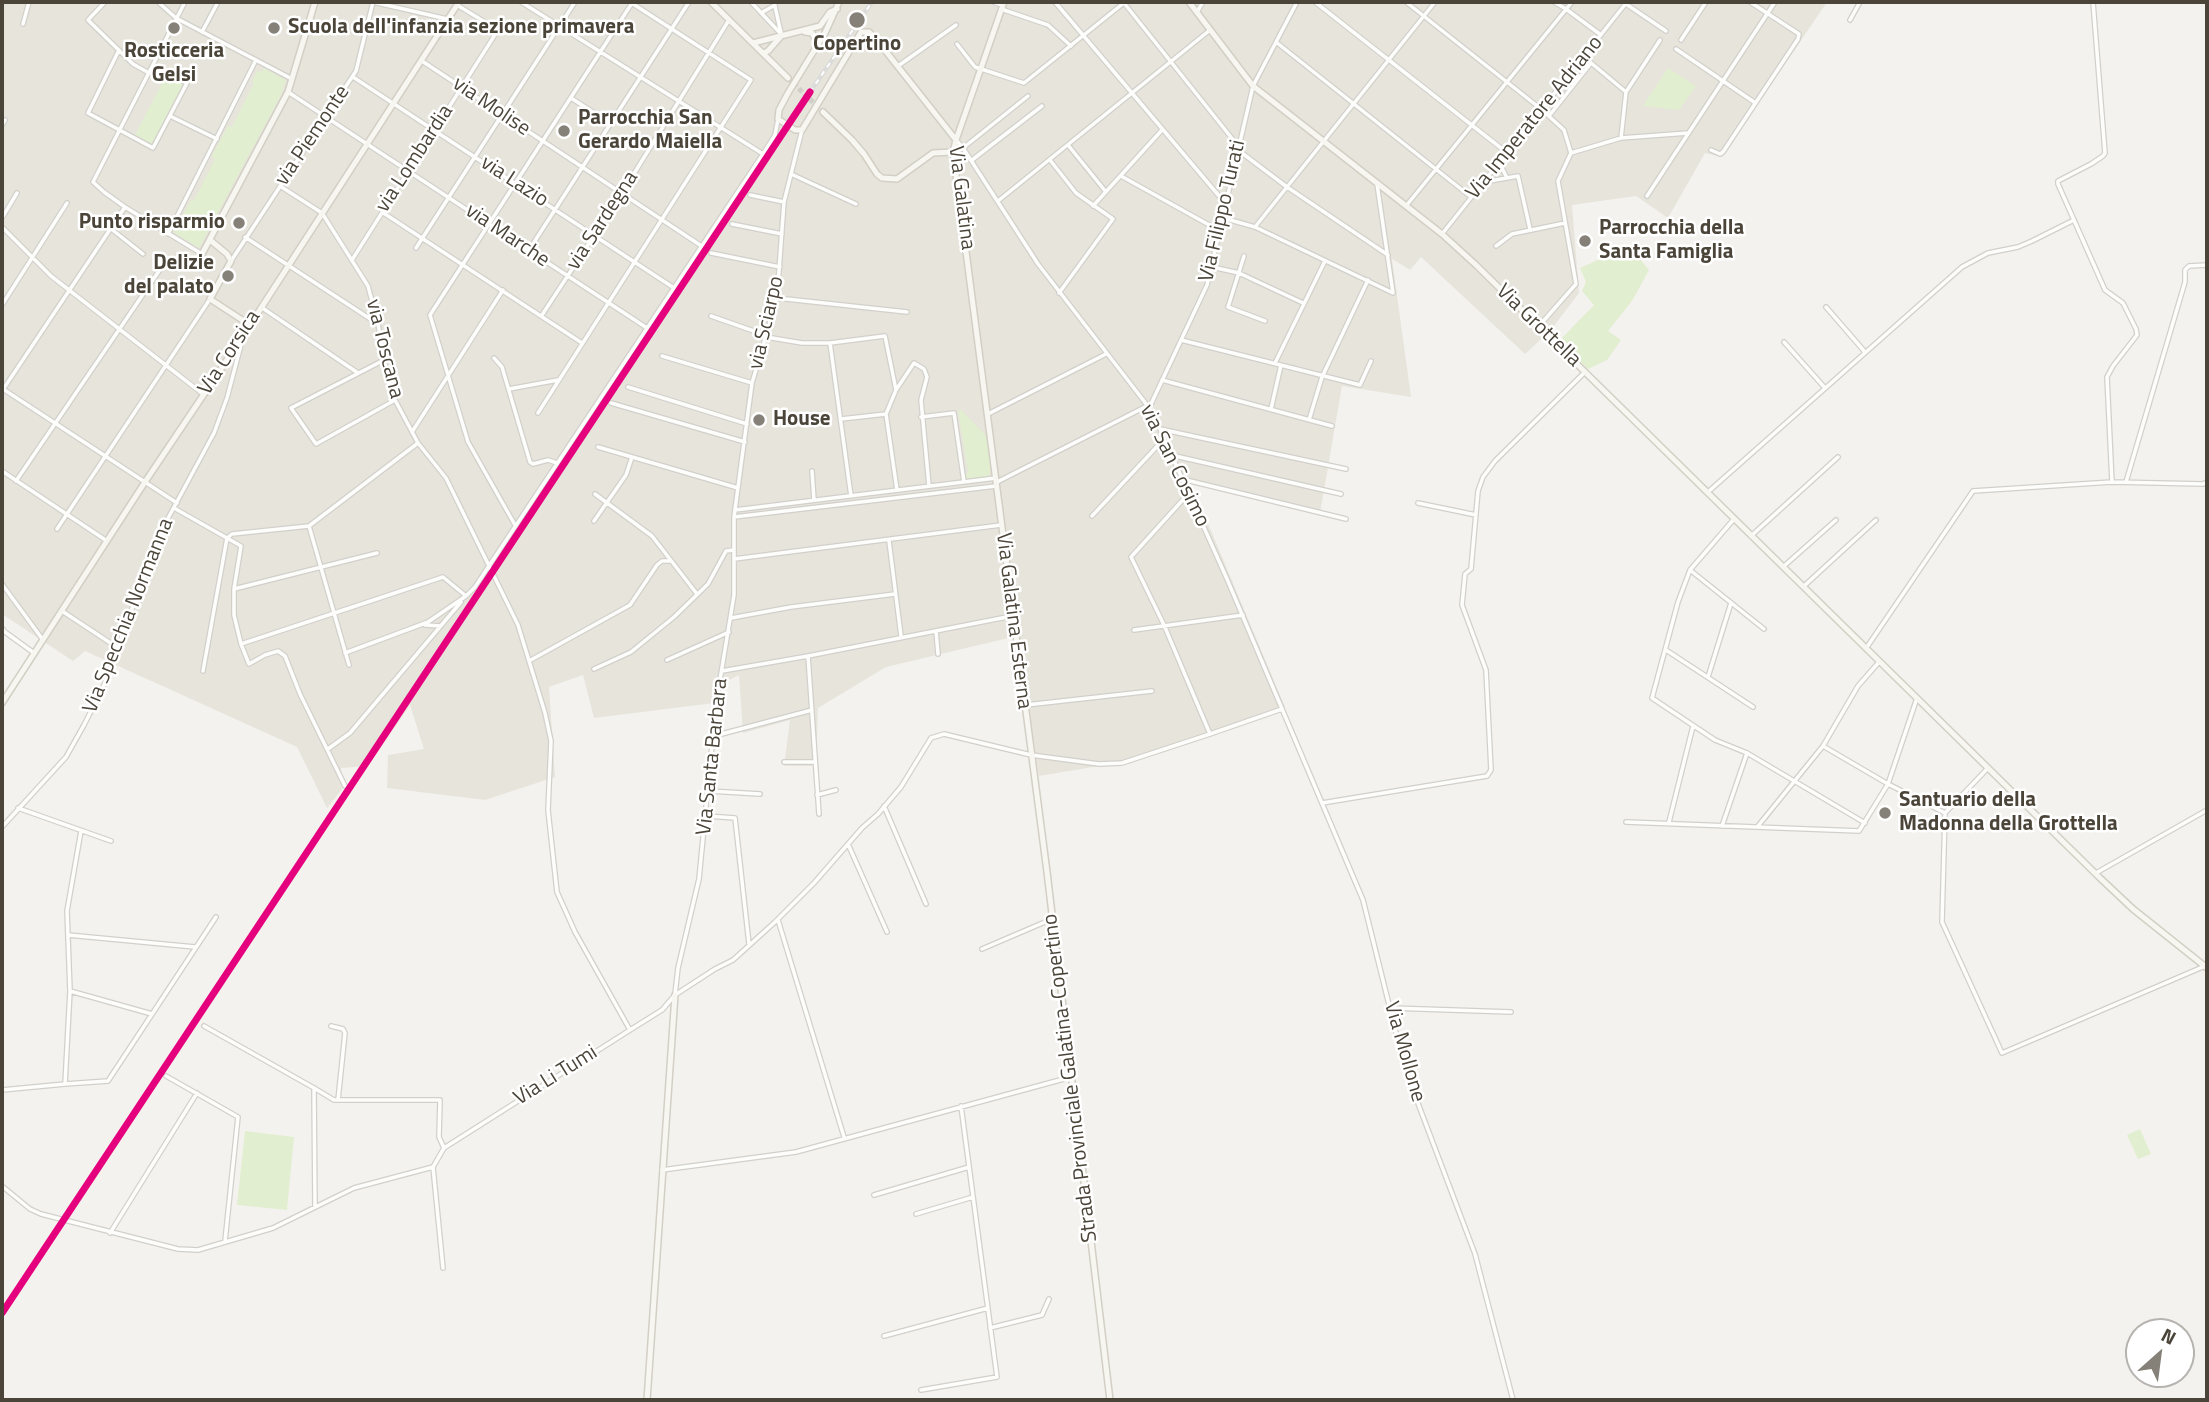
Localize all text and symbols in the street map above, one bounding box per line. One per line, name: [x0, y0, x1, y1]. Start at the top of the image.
marker: Copertino: [847, 10, 867, 30]
place label: Scuola dell'infanzia sezione primavera: [288, 15, 634, 41]
marker: Rosticceria Gelsi: [166, 20, 182, 36]
marker: Scuola dell'infanzia sezione primavera: [266, 20, 282, 36]
street label: Via Imperatore Adriano: [1461, 31, 1609, 205]
place label: Copertino: [813, 32, 901, 58]
place label: Rosticceria Gelsi: [124, 39, 224, 89]
street label: via Molise: [447, 72, 535, 142]
street label: via Piemonte: [270, 81, 356, 191]
street label: via Lombardia: [371, 100, 459, 218]
place label: Parrocchia San Gerardo Maiella: [578, 106, 722, 156]
marker: Parrocchia San Gerardo Maiella: [556, 123, 572, 139]
street label: Via Filippo Turati: [1194, 138, 1252, 284]
street label: Via Galatina: [942, 145, 980, 251]
street label: via Lazio: [475, 151, 553, 213]
street label: via Sardegna: [562, 167, 644, 275]
street label: via Marche: [460, 199, 554, 273]
place label: Punto risparmio: [79, 210, 225, 236]
marker: Punto risparmio: [231, 215, 247, 231]
place label: Parrocchia della Santa Famiglia: [1599, 216, 1744, 266]
marker: Parrocchia della Santa Famiglia: [1577, 233, 1593, 249]
place label: Delizie del palato: [124, 251, 214, 301]
marker: Delizie del palato: [220, 268, 236, 284]
street label: via Sciarpo: [744, 274, 790, 372]
street label: Via Grottella: [1490, 279, 1586, 373]
street label: via Toscana: [360, 297, 408, 401]
street label: Via Corsica: [193, 306, 267, 400]
street label: via San Cosimo: [1134, 401, 1214, 531]
place label: House: [773, 407, 830, 433]
marker: House: [751, 412, 767, 428]
street label: Via Specchia Normanna: [78, 515, 180, 717]
street label: Via Galatina Esterna: [990, 531, 1036, 711]
street label: Via Santa Barbara: [692, 677, 734, 837]
place label: Santuario della Madonna della Grottella: [1899, 788, 2118, 838]
marker: Santuario della Madonna della Grottella: [1877, 805, 1893, 821]
street label: Strada Provinciale Galatina-Copertino: [1038, 912, 1104, 1244]
street label: Via Mollone: [1378, 999, 1430, 1105]
street label: Via Li Tumi: [510, 1040, 602, 1112]
north arrow: [2125, 1318, 2195, 1388]
text: N: [2157, 1320, 2182, 1352]

